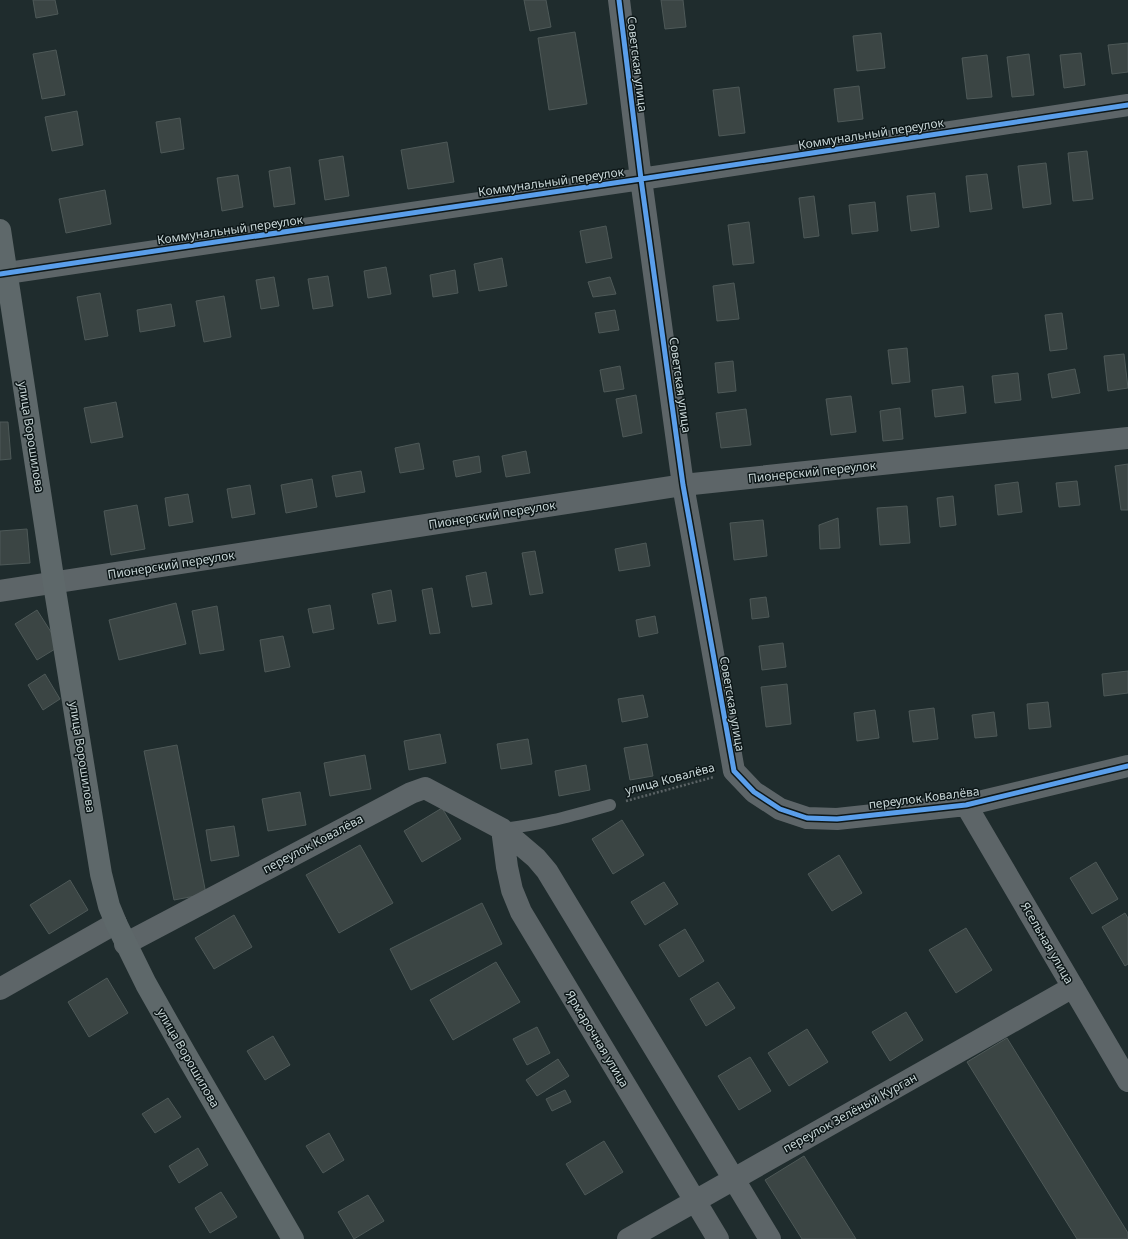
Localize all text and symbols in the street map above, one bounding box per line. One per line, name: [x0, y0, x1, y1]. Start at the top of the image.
street label: Советская улица: [623, 15, 652, 113]
street label: Коммунальный переулок: [797, 114, 946, 153]
street label: Коммунальный переулок: [477, 163, 626, 200]
street label: Коммунальный переулок: [156, 211, 305, 248]
street label: Советская улица: [665, 336, 696, 434]
street label: улица Ворошилова: [14, 380, 49, 494]
street label: Пионерский переулок: [747, 456, 877, 487]
street label: Пионерский переулок: [427, 496, 557, 533]
street label: Пионерский переулок: [106, 546, 236, 583]
street label: Советская улица: [716, 655, 749, 753]
street label: улица Ворошилова: [65, 700, 100, 814]
street label: улица Ковалёва: [623, 758, 717, 799]
street label: переулок Ковалёва: [868, 782, 980, 813]
street label: переулок Ковалёва: [260, 810, 366, 877]
street label: Ясельная улица: [1017, 899, 1078, 987]
street label: Ярмарочная улица: [562, 987, 633, 1090]
street label: улица Ворошилова: [153, 1005, 224, 1111]
street label: переулок Зелёный Курган: [780, 1069, 920, 1157]

